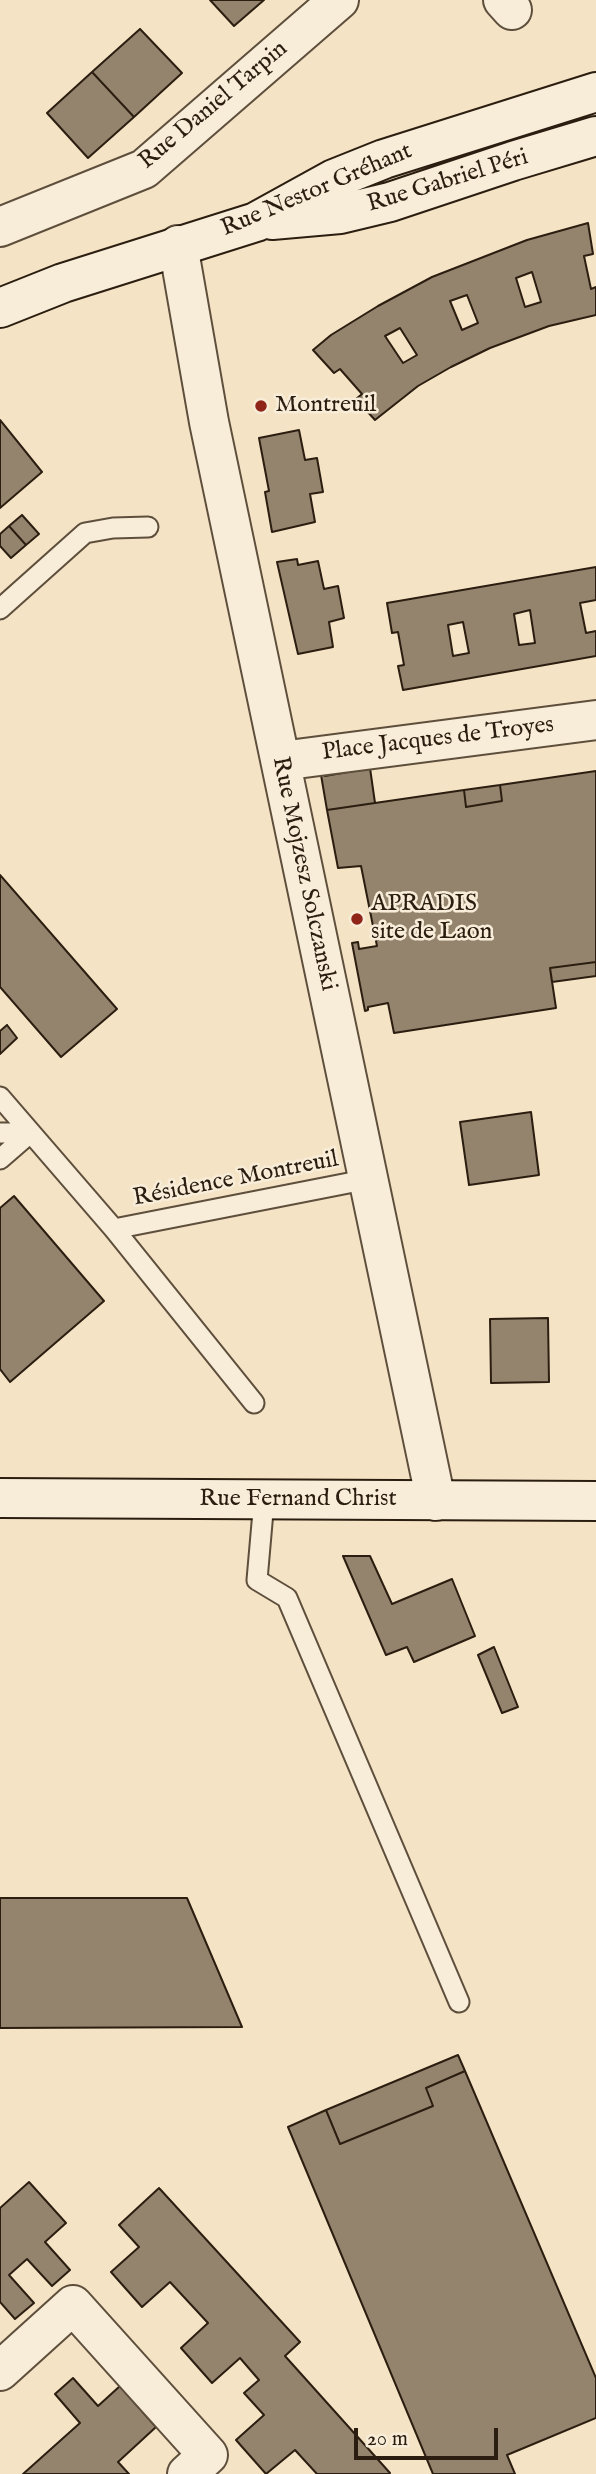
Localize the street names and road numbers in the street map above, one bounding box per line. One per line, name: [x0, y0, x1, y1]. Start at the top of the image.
street label: Rue Daniel Tarpin: [134, 35, 294, 177]
street label: Rue Nestor Gréhant: [217, 138, 417, 244]
street label: Rue Gabriel Péri: [364, 144, 532, 220]
street label: Place Jacques de Troyes: [320, 711, 556, 769]
street label: Rue Mojzesz Solczanski: [264, 754, 342, 994]
street label: Résidence Montreuil: [131, 1146, 341, 1214]
street label: Rue Fernand Christ: [199, 1486, 397, 1514]

